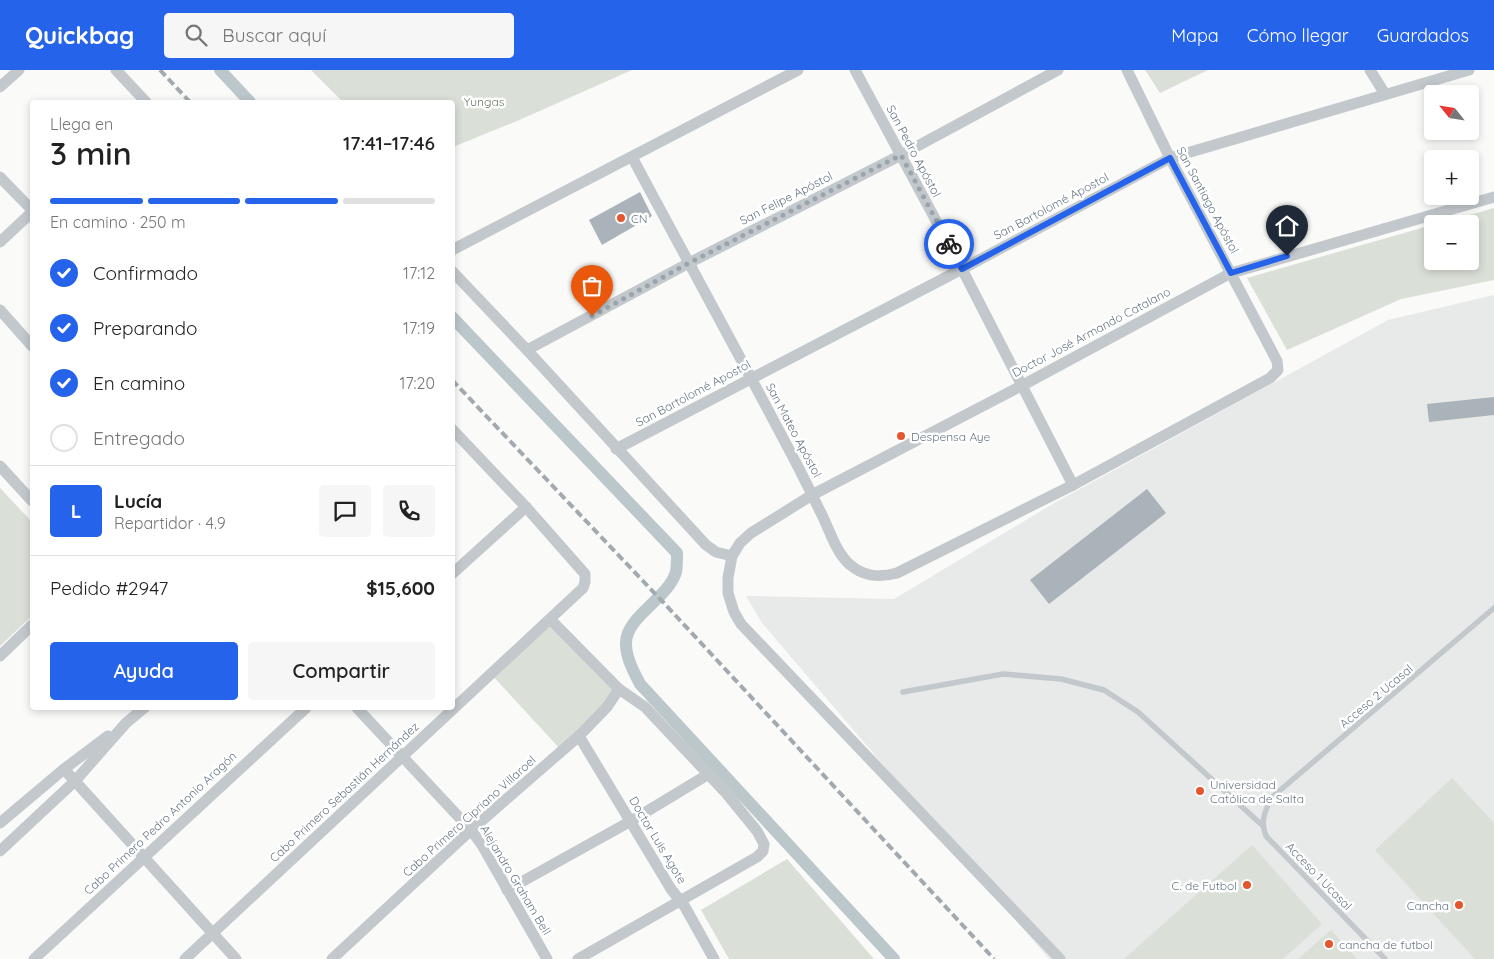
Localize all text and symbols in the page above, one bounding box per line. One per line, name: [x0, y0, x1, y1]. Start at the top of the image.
search box: [164, 13, 514, 58]
text: Quickbag: [25, 20, 134, 50]
icon: search: [182, 21, 210, 49]
text: Buscar aquí: [222, 23, 326, 47]
text: Mapa: [1171, 24, 1219, 47]
text: Cómo llegar: [1247, 24, 1349, 47]
text: Guardados: [1377, 24, 1469, 47]
north arrow: [1424, 85, 1479, 140]
map controls: [1424, 85, 1479, 270]
park label: Yungas: [464, 94, 505, 109]
street label: San Pedro Apóstol: [883, 102, 945, 200]
text: Llega en: [50, 114, 113, 134]
text: 17:41–17:46: [343, 131, 435, 155]
text: 3 min: [50, 133, 132, 173]
street label: San Santiago Apóstol: [1173, 144, 1243, 256]
button: +: [1424, 150, 1479, 205]
street label: San Felipe Apóstol: [737, 168, 835, 228]
street label: San Bartolomé Apostol: [991, 169, 1111, 243]
pin: [1266, 205, 1308, 256]
place label: CN: [631, 211, 648, 226]
text: En camino · 250 m: [50, 212, 186, 232]
marker: CN: [615, 212, 627, 224]
icon: home: [1273, 212, 1301, 240]
button: −: [1424, 215, 1479, 270]
courier: [924, 219, 974, 269]
icon: bike: [935, 230, 963, 258]
icon: check: [50, 259, 78, 287]
text: Confirmado: [93, 261, 198, 285]
text: 17:12: [403, 263, 435, 283]
pin: [571, 265, 613, 316]
icon: bag: [578, 272, 606, 300]
street label: Doctor José Armando Catalano: [1009, 284, 1173, 380]
icon: check: [50, 314, 78, 342]
text: Preparando: [93, 316, 198, 340]
text: 17:19: [403, 318, 435, 338]
street label: San Bartolomé Apostol: [633, 356, 753, 430]
icon: check: [50, 369, 78, 397]
text: En camino: [93, 371, 185, 395]
text: 17:20: [399, 373, 435, 393]
street label: San Mateo Apóstol: [763, 380, 825, 480]
text: Entregado: [93, 426, 185, 450]
place label: Despensa Aye: [911, 429, 991, 444]
marker: Despensa Aye: [895, 430, 907, 442]
button: chat: [319, 485, 371, 537]
button: phone: [383, 485, 435, 537]
text: Lucía: [114, 489, 162, 513]
text: L: [71, 499, 81, 523]
text: Repartidor · 4.9: [114, 513, 226, 533]
text: Pedido #2947: [50, 576, 168, 600]
text: $15,600: [366, 576, 435, 600]
button: Ayuda: [50, 642, 238, 700]
button: Compartir: [248, 642, 435, 700]
street label: Acceso 2 Ucasal: [1336, 661, 1416, 731]
street label: Cabo Primero Sebastián Hernández: [266, 719, 422, 865]
street label: Cabo Primero Pedro Antonio Aragón: [81, 748, 239, 898]
street label: Cabo Primero Cipriano Villaroel: [399, 752, 539, 880]
place label: Universidad Católica de Salta: [1210, 777, 1304, 806]
marker: Universidad Católica de Salta: [1194, 785, 1206, 797]
street label: Doctor Luis Agote: [626, 794, 690, 887]
street label: Alejandro Graham Bell: [477, 822, 555, 938]
street label: Acceso 1 Ucasal: [1283, 839, 1355, 913]
place label: C. de Futbol: [1172, 878, 1237, 893]
marker: C. de Futbol: [1241, 879, 1253, 891]
place label: Cancha: [1407, 898, 1449, 913]
marker: Cancha: [1453, 899, 1465, 911]
place label: cancha de futbol: [1339, 937, 1433, 952]
marker: cancha de futbol: [1323, 938, 1335, 950]

